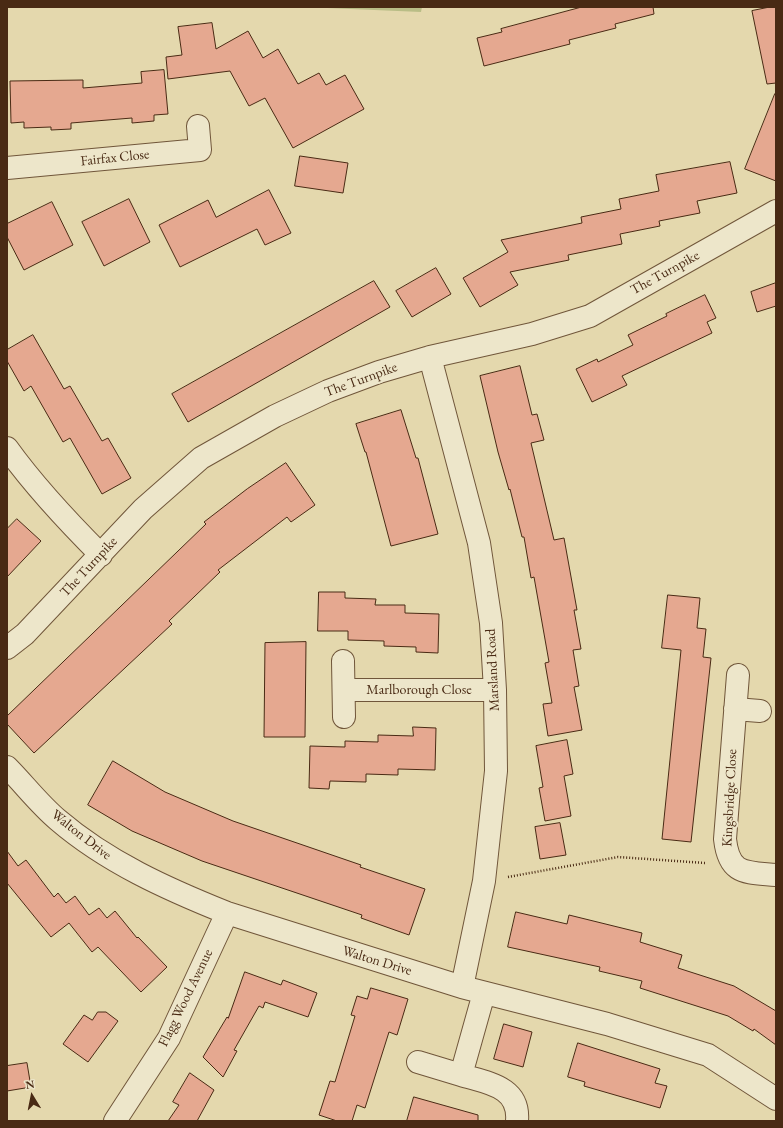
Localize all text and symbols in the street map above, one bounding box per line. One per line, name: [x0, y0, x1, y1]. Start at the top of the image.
street label: Fairfax Close: [80, 146, 150, 170]
street label: The Turnpike: [628, 247, 702, 299]
street label: The Turnpike: [322, 359, 400, 401]
street label: The Turnpike: [57, 533, 121, 601]
street label: Marsland Road: [482, 628, 504, 712]
street label: Marlborough Close: [366, 682, 472, 698]
street label: Kingsbridge Close: [719, 749, 741, 847]
street label: Walton Drive: [48, 806, 114, 864]
street label: Walton Drive: [340, 942, 414, 980]
street label: Flagg Wood Avenue: [155, 946, 217, 1050]
north arrow: [12, 1076, 52, 1116]
text: N: [24, 1077, 36, 1092]

